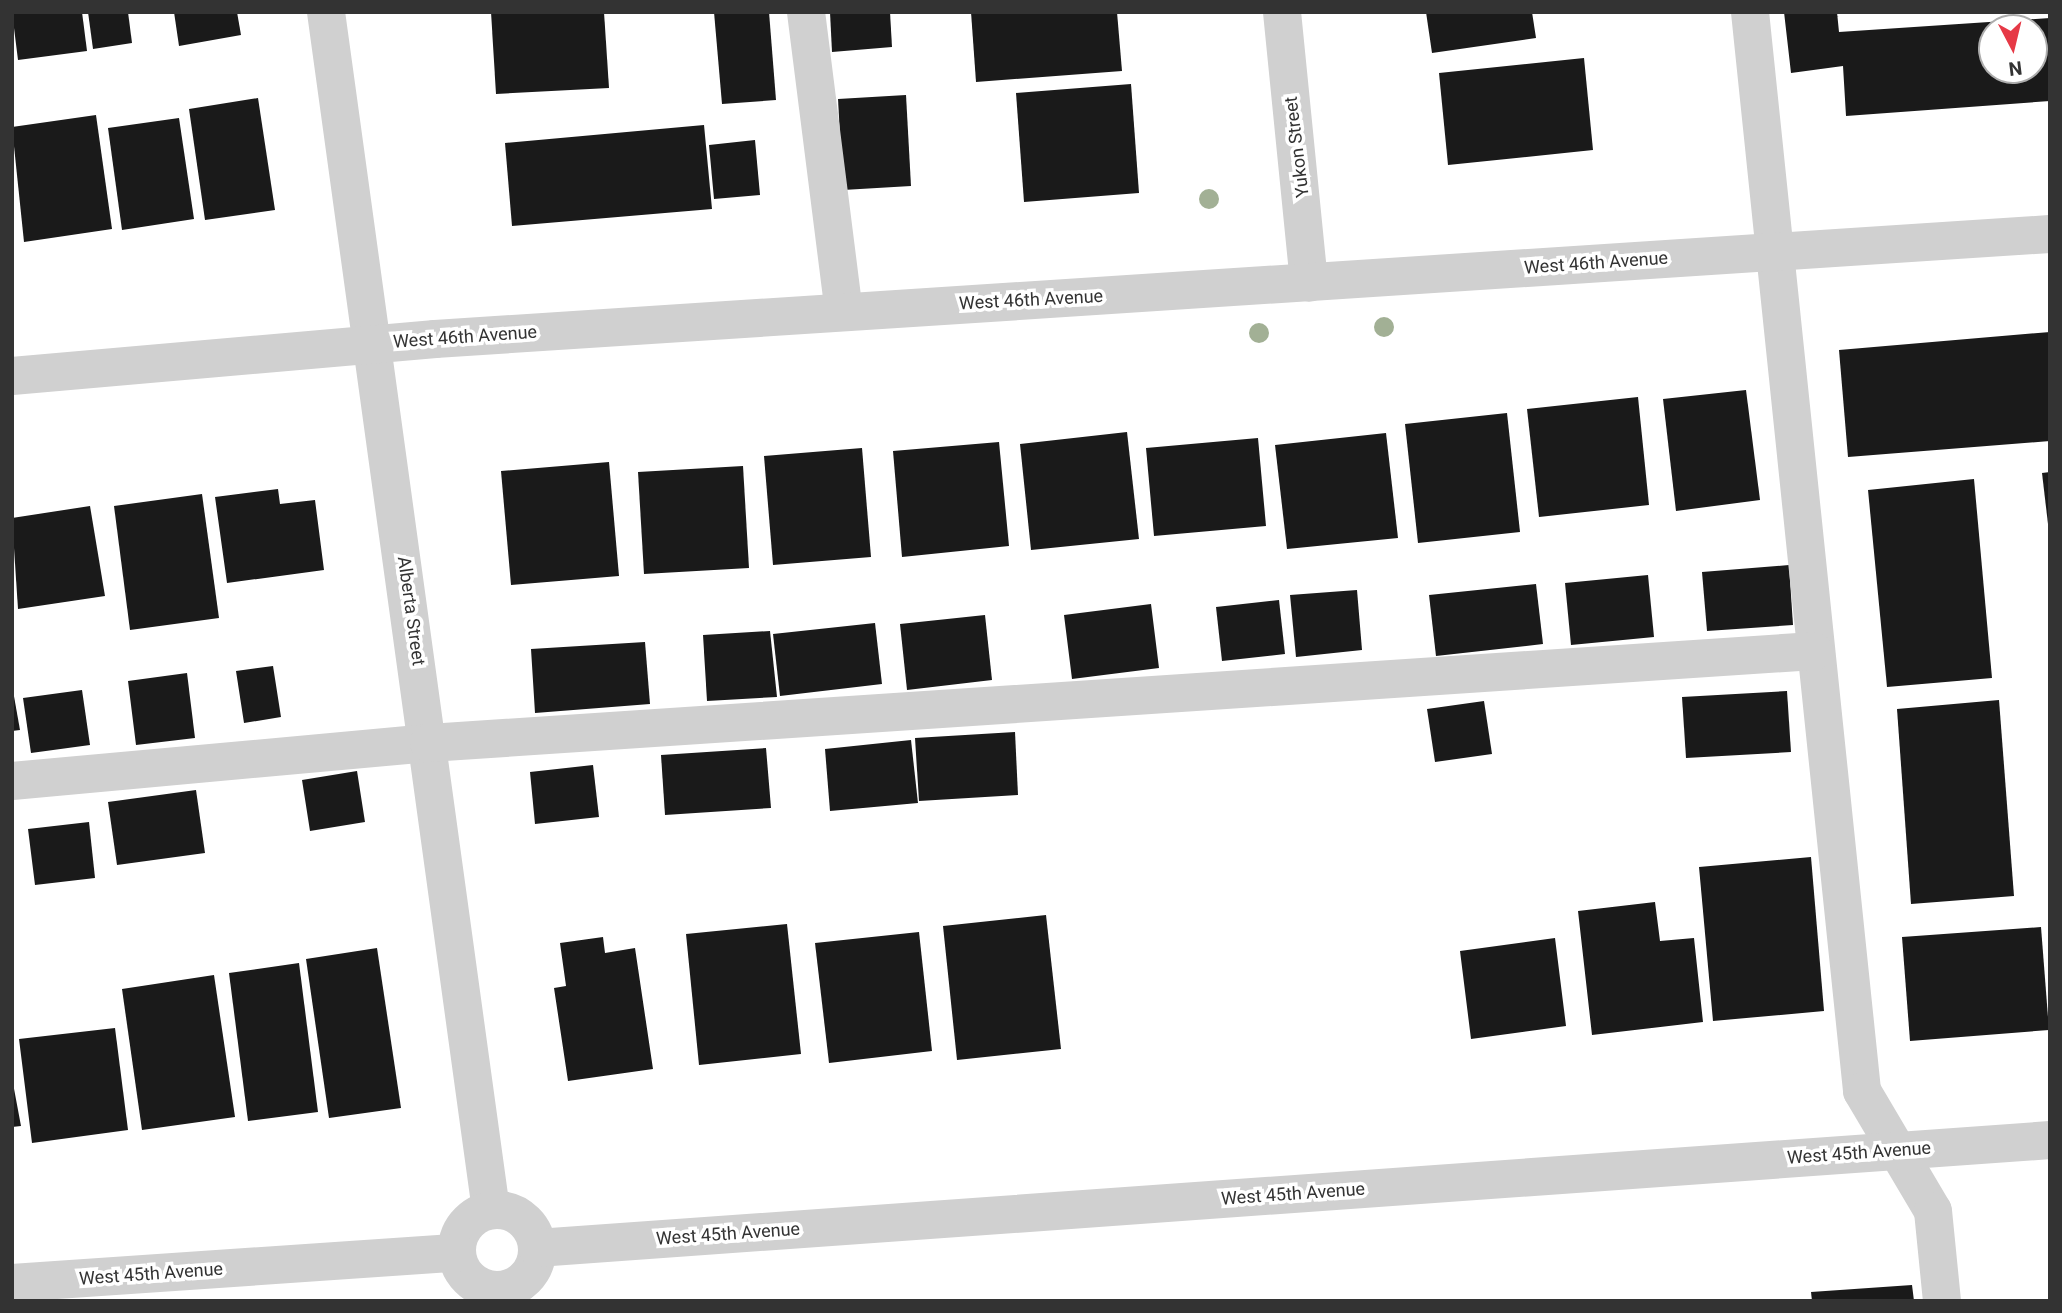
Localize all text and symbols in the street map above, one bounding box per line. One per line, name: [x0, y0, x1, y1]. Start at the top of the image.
north arrow: [1978, 14, 2048, 84]
text: N: [2007, 56, 2023, 81]
street label: Yukon Street: [1280, 95, 1314, 199]
street label: West 46th Avenue: [1523, 247, 1669, 279]
street label: West 46th Avenue: [958, 285, 1104, 315]
street label: West 46th Avenue: [392, 321, 538, 353]
street label: Alberta Street: [393, 555, 429, 667]
street label: West 45th Avenue: [1786, 1137, 1932, 1169]
street label: West 45th Avenue: [1220, 1178, 1366, 1210]
street label: West 45th Avenue: [655, 1218, 801, 1250]
street label: West 45th Avenue: [78, 1258, 224, 1290]

